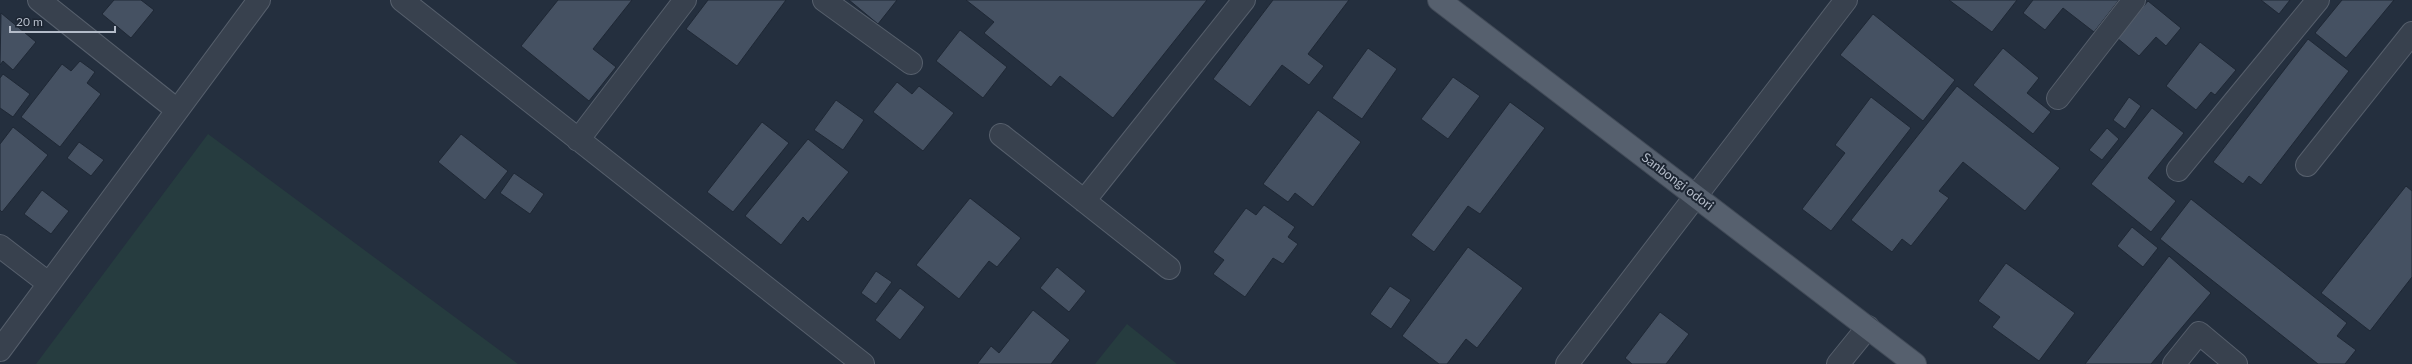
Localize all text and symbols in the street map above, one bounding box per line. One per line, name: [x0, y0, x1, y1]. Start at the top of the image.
scale bar: [10, 8, 115, 34]
text: 20 m: [16, 14, 43, 29]
street label: Sanbongi odori: [1639, 149, 1717, 213]

